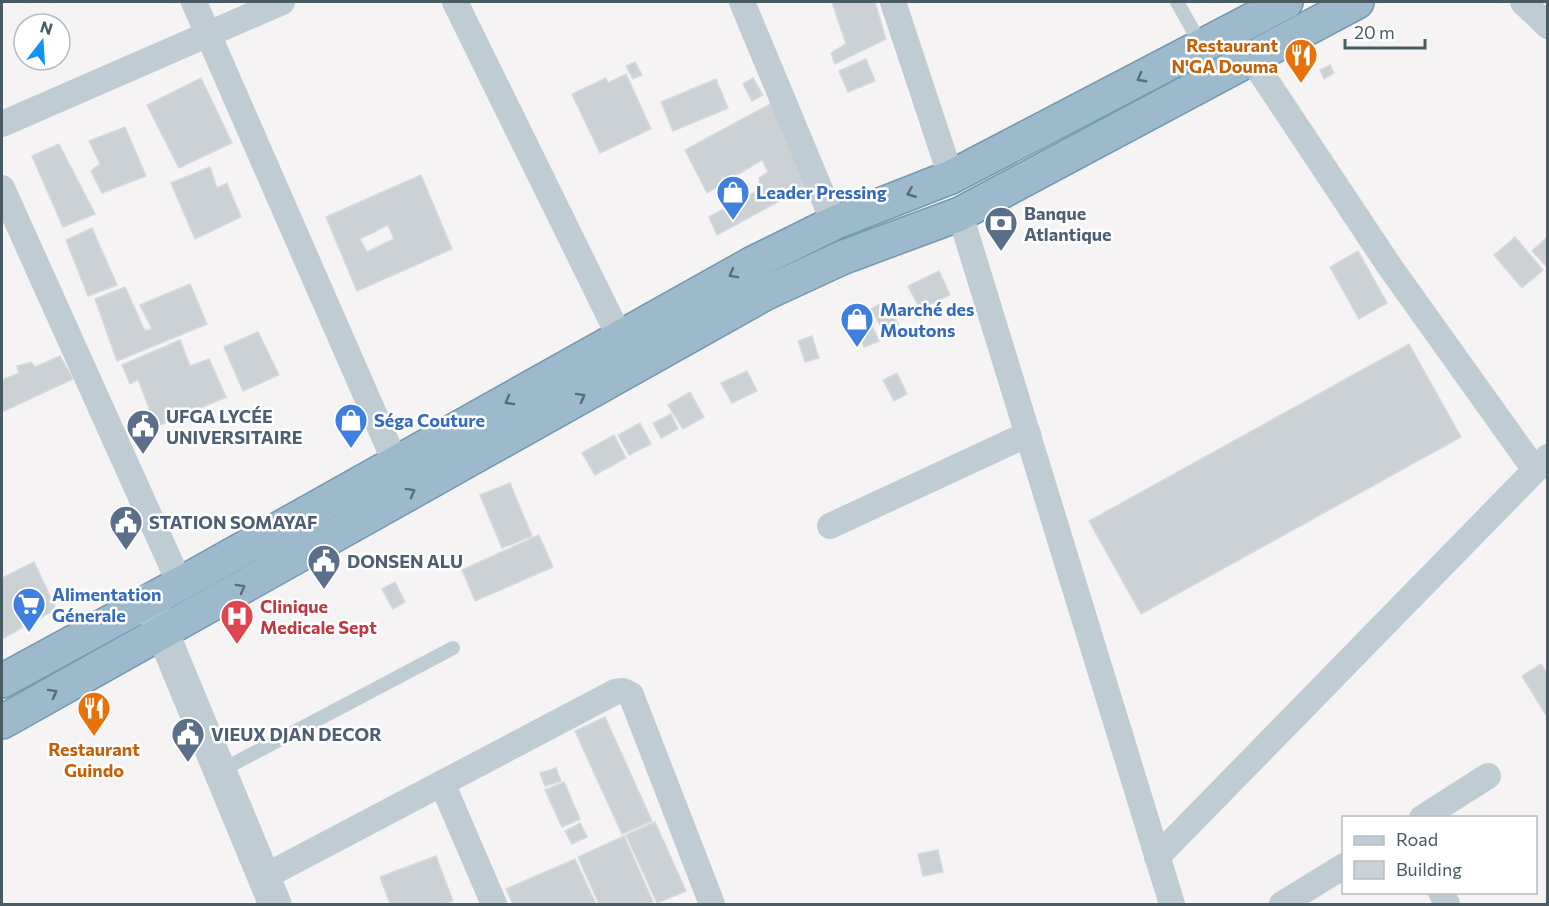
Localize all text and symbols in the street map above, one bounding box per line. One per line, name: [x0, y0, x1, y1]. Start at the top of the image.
north arrow: [12, 12, 72, 72]
scale bar: [1345, 12, 1424, 50]
text: N: [38, 16, 55, 38]
text: 20 m: [1354, 21, 1395, 43]
place label: Restaurant N'GA Douma: [1172, 34, 1278, 77]
restaurant icon: Restaurant N'GA Douma: [1283, 37, 1319, 84]
one-way arrow: [1137, 71, 1147, 82]
shop icon: Leader Pressing: [715, 174, 751, 221]
place label: Leader Pressing: [756, 181, 887, 203]
one-way arrow: [906, 186, 917, 198]
place label: Banque Atlantique: [1024, 202, 1112, 245]
bank icon: Banque Atlantique: [983, 205, 1019, 252]
one-way arrow: [729, 267, 740, 278]
place label: Marché des Moutons: [880, 298, 974, 341]
shop icon: Marché des Moutons: [839, 301, 875, 348]
one-way arrow: [575, 393, 585, 404]
one-way arrow: [504, 394, 515, 405]
shop icon: Séga Couture: [333, 402, 369, 449]
place label: UFGA LYCÉE UNIVERSITAIRE: [166, 405, 303, 448]
public building icon: UFGA LYCÉE UNIVERSITAIRE: [125, 408, 161, 455]
place label: Séga Couture: [374, 409, 485, 431]
one-way arrow: [405, 488, 415, 499]
public building icon: STATION SOMAYAF: [108, 504, 144, 551]
place label: STATION SOMAYAF: [149, 511, 317, 533]
public building icon: DONSEN ALU: [306, 543, 342, 590]
place label: DONSEN ALU: [347, 550, 463, 572]
place label: Alimentation Génerale: [52, 583, 161, 626]
one-way arrow: [235, 584, 245, 595]
supermarket icon: Alimentation Génerale: [11, 586, 47, 633]
place label: Clinique Medicale Sept: [260, 595, 377, 638]
hospital icon: Clinique Medicale Sept: [219, 598, 255, 645]
one-way arrow: [46, 689, 57, 700]
restaurant icon: Restaurant Guindo: [76, 690, 112, 737]
public building icon: VIEUX DJAN DECOR: [170, 716, 206, 763]
place label: VIEUX DJAN DECOR: [211, 723, 382, 745]
place label: Restaurant Guindo: [48, 738, 140, 781]
legend: [1342, 816, 1537, 894]
text: Road: [1396, 828, 1438, 850]
text: Building: [1396, 858, 1462, 880]

